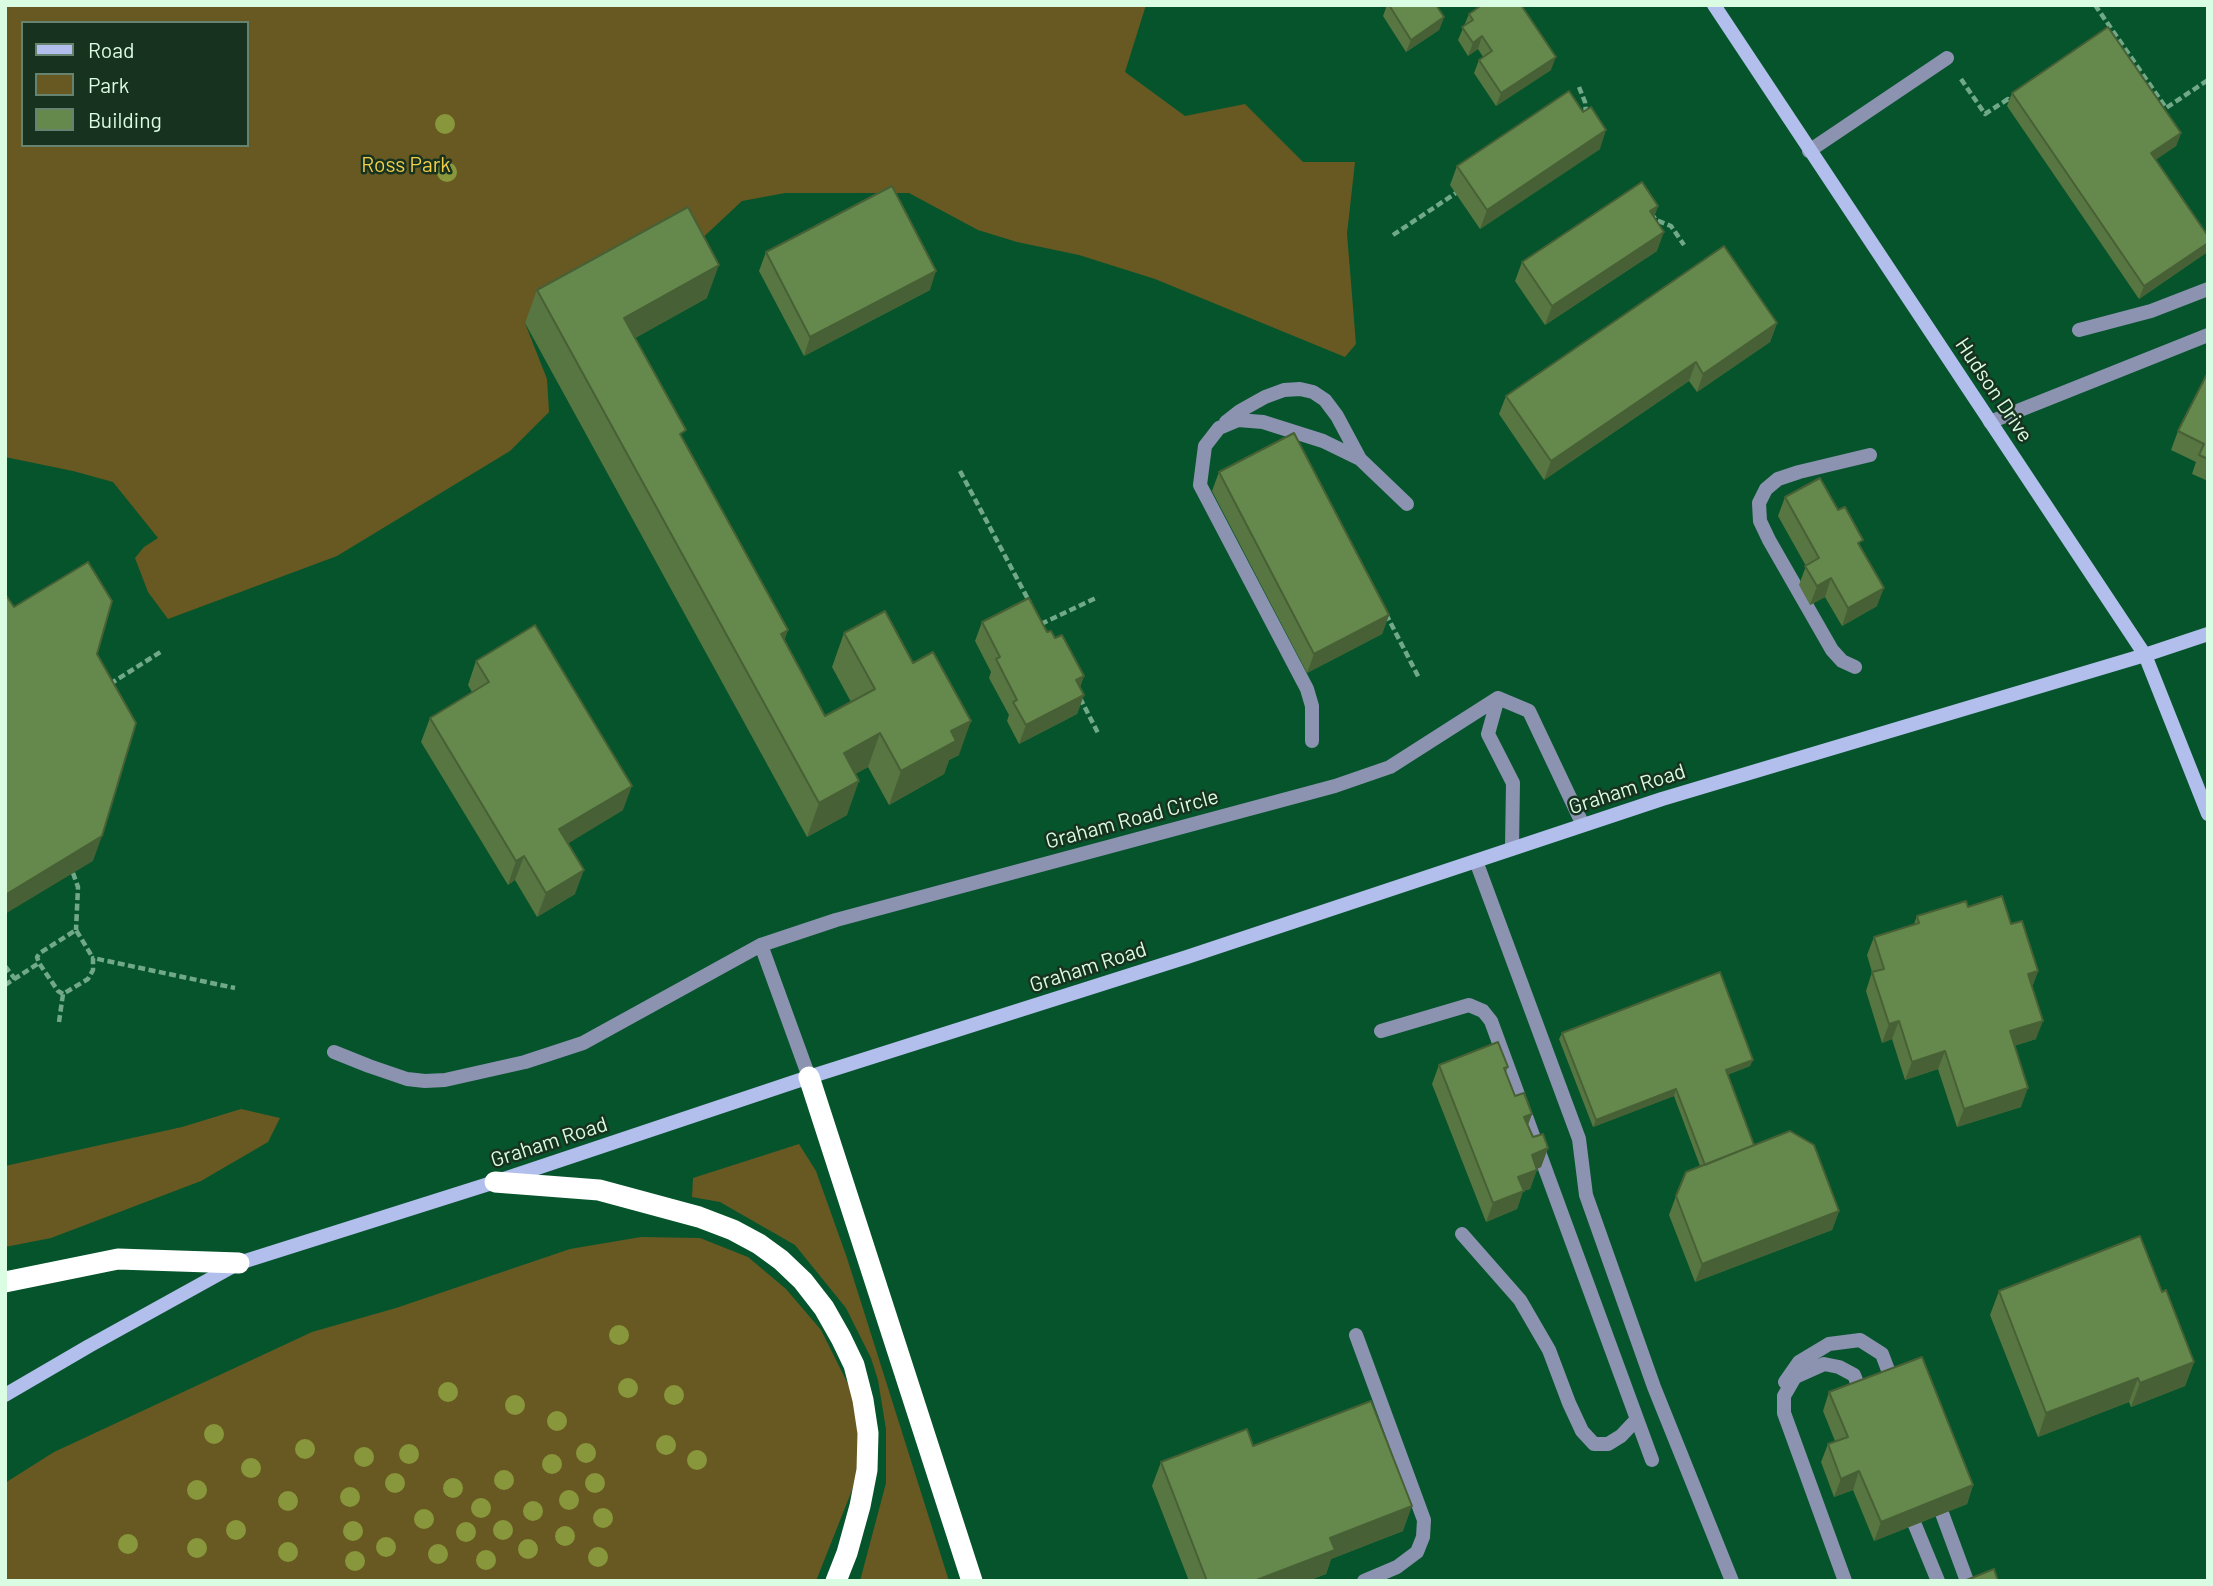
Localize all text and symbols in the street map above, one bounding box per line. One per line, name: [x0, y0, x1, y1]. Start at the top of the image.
legend: [21, 21, 248, 147]
text: Road: [88, 37, 134, 62]
text: Park: [88, 72, 129, 97]
text: Building: [88, 107, 162, 132]
park label: Ross Park: [361, 152, 451, 178]
street label: Hudson Drive: [1950, 333, 2038, 447]
street label: Graham Road: [1565, 758, 1689, 820]
street label: Graham Road Circle: [1043, 784, 1221, 854]
street label: Graham Road: [1026, 936, 1150, 998]
street label: Graham Road: [487, 1111, 611, 1173]

